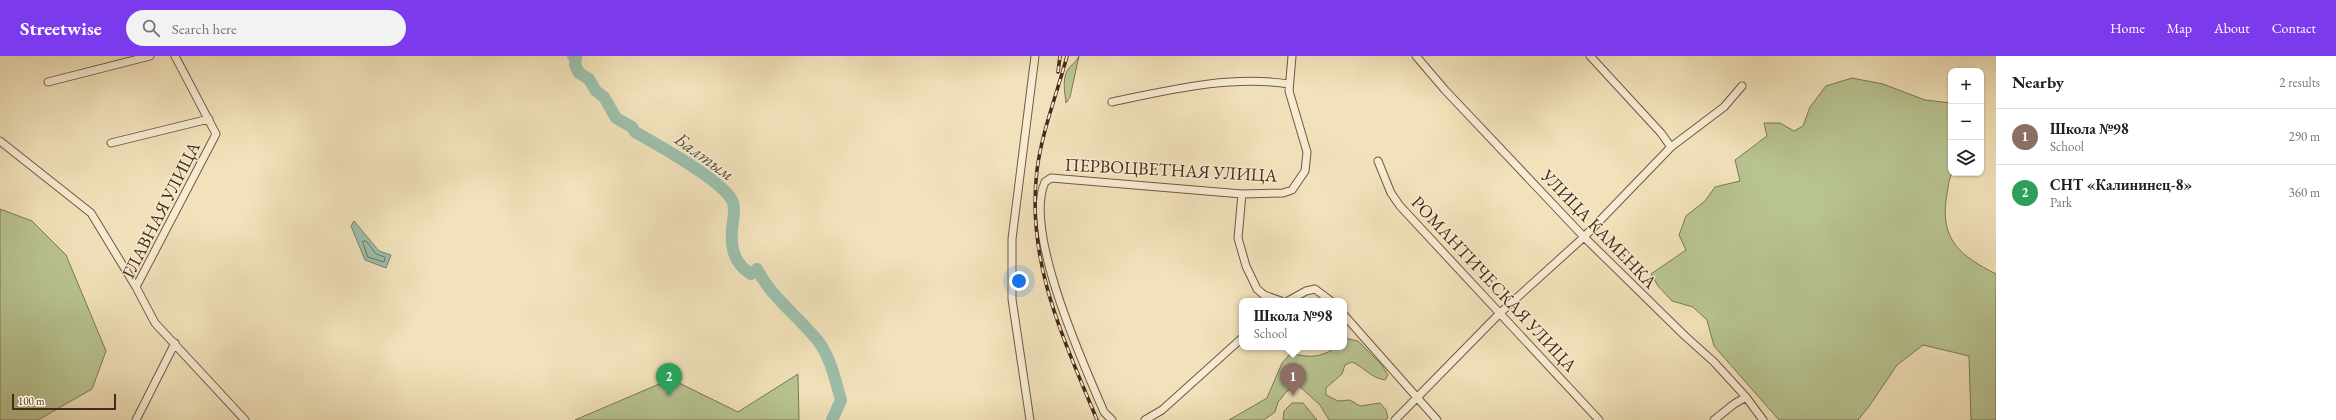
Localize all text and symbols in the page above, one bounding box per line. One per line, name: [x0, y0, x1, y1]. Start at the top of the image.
search box: [126, 10, 406, 46]
text: Streetwise: [20, 16, 102, 41]
icon: search: [140, 17, 162, 39]
text: Search here: [172, 19, 237, 38]
text: Home: [2110, 19, 2145, 37]
text: Map: [2167, 19, 2192, 37]
text: About: [2214, 19, 2250, 37]
text: Contact: [2272, 19, 2316, 37]
map controls: [1948, 68, 1984, 176]
button: +: [1948, 68, 1984, 104]
text: Nearby: [2012, 71, 2064, 93]
text: 2 results: [2279, 74, 2320, 91]
button: −: [1948, 104, 1984, 140]
text: Школа №98: [2050, 119, 2129, 138]
water label: Балтым: [669, 126, 740, 187]
text: 1: [2022, 128, 2028, 145]
text: 290 m: [2289, 128, 2320, 145]
street label: ГЛАВНАЯ УЛИЦА: [116, 137, 205, 282]
text: School: [2050, 138, 2084, 155]
button: layers: [1948, 140, 1984, 176]
street label: ПЕРВОЦВЕТНАЯ УЛИЦА: [1064, 152, 1278, 187]
street label: УЛИЦА КАМЕНКА: [1536, 163, 1663, 294]
text: СНТ «Калининец-8»: [2050, 175, 2192, 194]
text: 2: [2022, 184, 2028, 201]
text: 360 m: [2289, 184, 2320, 201]
street label: РОМАНТИЧЕСКАЯ УЛИЦА: [1407, 191, 1582, 377]
text: Park: [2050, 194, 2072, 211]
your location: [1009, 271, 1029, 291]
popup: [1239, 298, 1347, 350]
text: Школа №98: [1254, 306, 1332, 325]
text: School: [1254, 325, 1287, 342]
pin: 2: [656, 363, 682, 396]
pin: 1: [1280, 363, 1306, 396]
scale bar: [12, 392, 116, 411]
text: 100 m: [18, 394, 45, 408]

